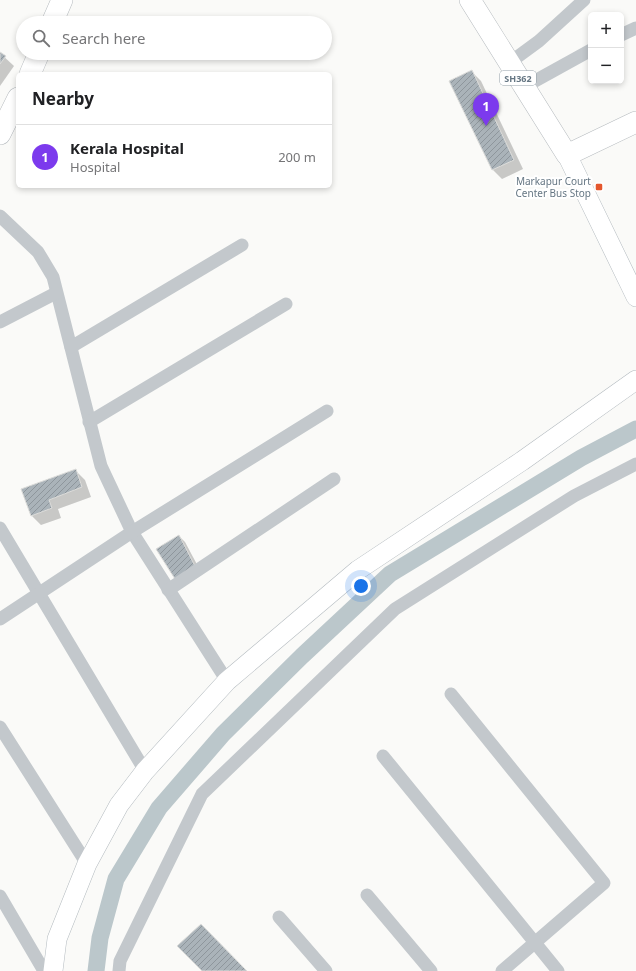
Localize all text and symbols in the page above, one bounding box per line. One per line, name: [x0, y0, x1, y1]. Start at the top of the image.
map controls: [588, 12, 624, 84]
button: +: [588, 12, 624, 48]
search box: [16, 16, 332, 60]
icon: search: [30, 27, 52, 49]
text: Search here: [62, 28, 145, 48]
button: −: [588, 48, 624, 84]
road number: SH362: [500, 71, 536, 85]
text: Nearby: [32, 87, 94, 110]
pin: 1: [473, 93, 499, 126]
text: Kerala Hospital: [70, 138, 184, 158]
text: 1: [41, 148, 49, 166]
text: 200 m: [278, 148, 316, 166]
text: Hospital: [70, 158, 120, 176]
place label: Markapur Court Center Bus Stop: [516, 174, 591, 200]
marker: Markapur Court Center Bus Stop: [594, 182, 604, 192]
your location: [351, 576, 371, 596]

